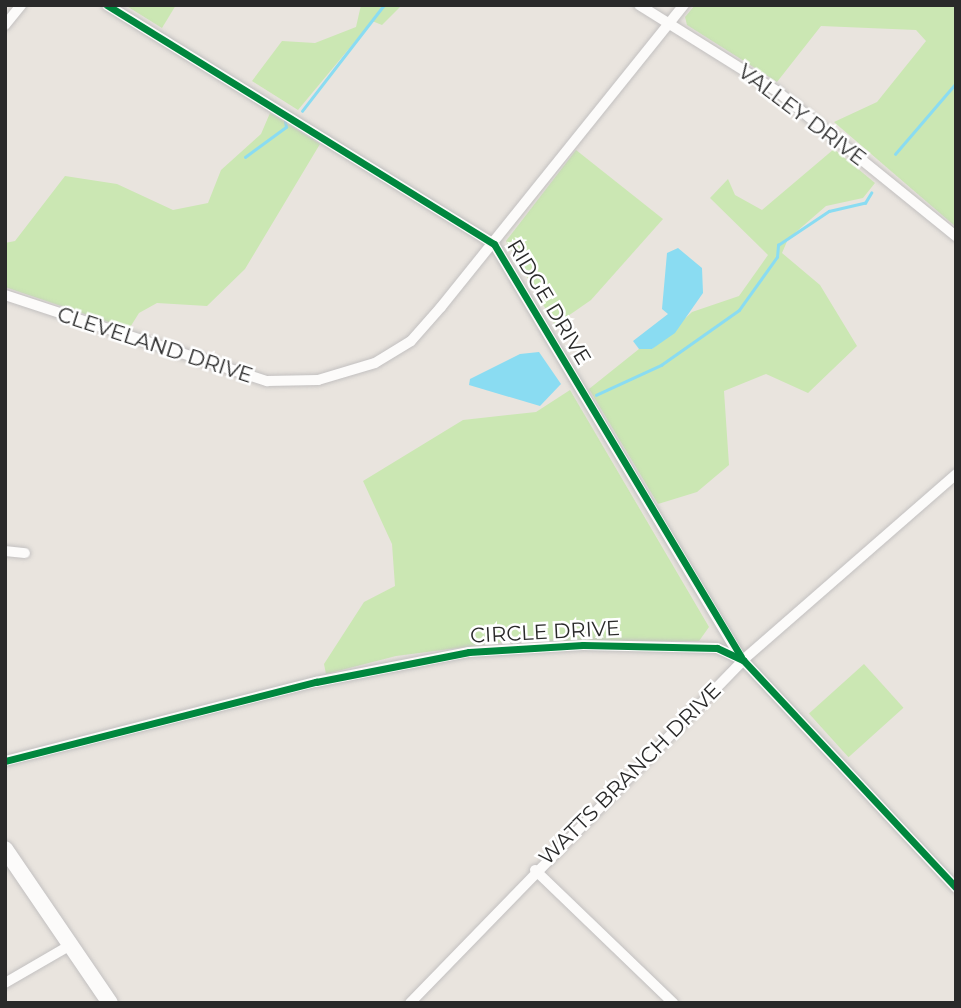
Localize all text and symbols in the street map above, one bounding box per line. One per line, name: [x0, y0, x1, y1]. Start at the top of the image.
street label: VALLEY DRIVE: [733, 59, 871, 171]
street label: RIDGE DRIVE: [502, 235, 596, 369]
street label: CLEVELAND DRIVE: [54, 302, 256, 388]
street label: CIRCLE DRIVE: [469, 615, 621, 649]
street label: WATTS BRANCH DRIVE: [534, 678, 726, 870]

